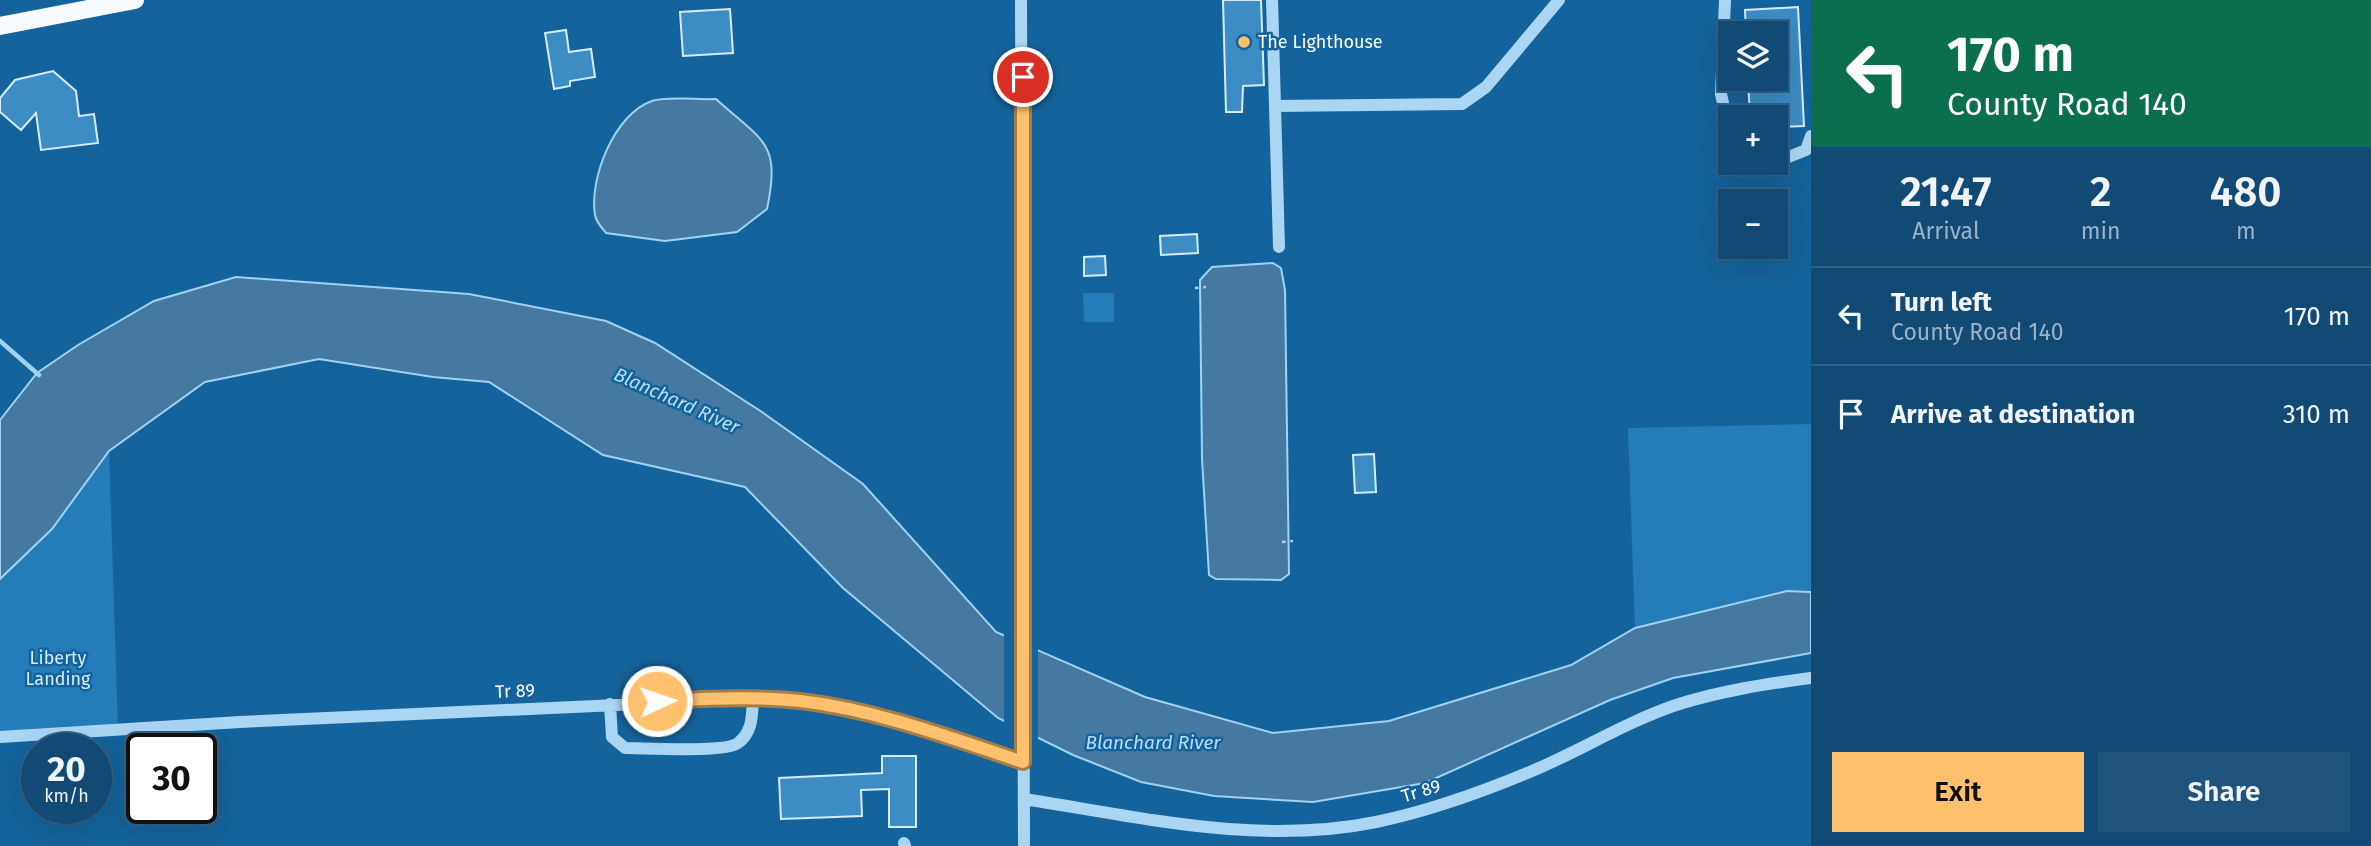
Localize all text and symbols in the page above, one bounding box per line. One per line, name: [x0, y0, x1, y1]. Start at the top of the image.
map controls: [1718, 21, 1788, 259]
button: layers: [1718, 21, 1788, 91]
text: 170 m: [1947, 25, 2074, 84]
icon: left: [1832, 28, 1923, 119]
place label: The Lighthouse: [1258, 31, 1383, 53]
marker: The Lighthouse: [1236, 34, 1252, 50]
pin: [993, 47, 1053, 107]
icon: arrive: [1004, 58, 1042, 96]
text: County Road 140: [1947, 85, 2187, 123]
button: +: [1718, 105, 1788, 175]
text: 21:47: [1900, 167, 1992, 217]
text: 2: [2090, 167, 2111, 217]
text: 480: [2210, 167, 2282, 217]
button: −: [1718, 189, 1788, 259]
text: Arrival: [1912, 217, 1980, 245]
text: min: [2081, 217, 2121, 245]
text: m: [2236, 217, 2256, 245]
text: Turn left: [1891, 287, 1992, 318]
icon: left: [1832, 297, 1870, 335]
text: 170 m: [2284, 301, 2350, 332]
text: County Road 140: [1891, 318, 2063, 346]
water label: Blanchard River: [610, 362, 744, 439]
icon: arrive: [1832, 395, 1870, 433]
text: Arrive at destination: [1891, 399, 2135, 430]
text: 310 m: [2283, 399, 2350, 430]
park label: Liberty Landing: [26, 647, 91, 690]
position arrow: [620, 664, 694, 738]
street label: Tr 89: [495, 679, 535, 703]
water label: Blanchard River: [1085, 731, 1221, 754]
speed limit sign: 30: [126, 733, 217, 824]
text: 20: [47, 748, 86, 790]
button: Exit: [1832, 752, 2084, 832]
button: Share: [2098, 752, 2350, 832]
street label: Tr 89: [1399, 775, 1443, 807]
text: km/h: [44, 785, 89, 807]

